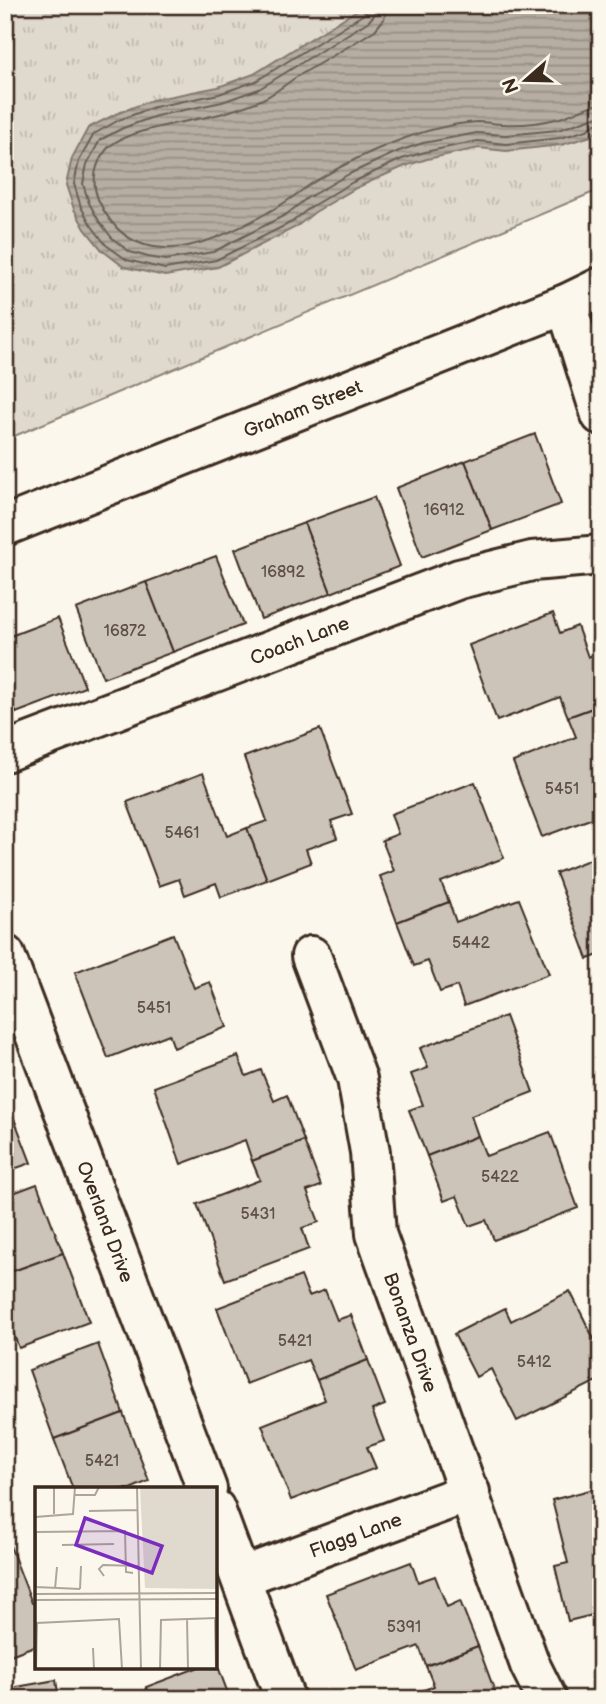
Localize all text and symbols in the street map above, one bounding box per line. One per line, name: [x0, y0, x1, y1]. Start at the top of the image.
north arrow: [490, 46, 560, 116]
text: N: [498, 75, 525, 96]
street label: Graham Street: [241, 376, 366, 443]
house number: 16912: [424, 501, 465, 520]
house number: 16892: [261, 563, 306, 582]
street label: Coach Lane: [247, 612, 353, 670]
house number: 16872: [104, 622, 147, 641]
house number: 5451: [545, 780, 579, 799]
house number: 5461: [165, 824, 199, 843]
house number: 5442: [452, 934, 491, 953]
house number: 5451: [137, 999, 171, 1018]
street label: Overland Drive: [71, 1158, 138, 1286]
house number: 5422: [481, 1168, 519, 1187]
house number: 5431: [241, 1205, 275, 1224]
street label: Bonanza Drive: [378, 1270, 442, 1396]
house number: 5421: [278, 1332, 312, 1351]
house number: 5412: [517, 1353, 552, 1372]
house number: 5421: [85, 1452, 119, 1471]
inset map: [35, 1487, 217, 1669]
street label: Flagg Lane: [307, 1508, 405, 1564]
house number: 5391: [387, 1618, 421, 1637]

